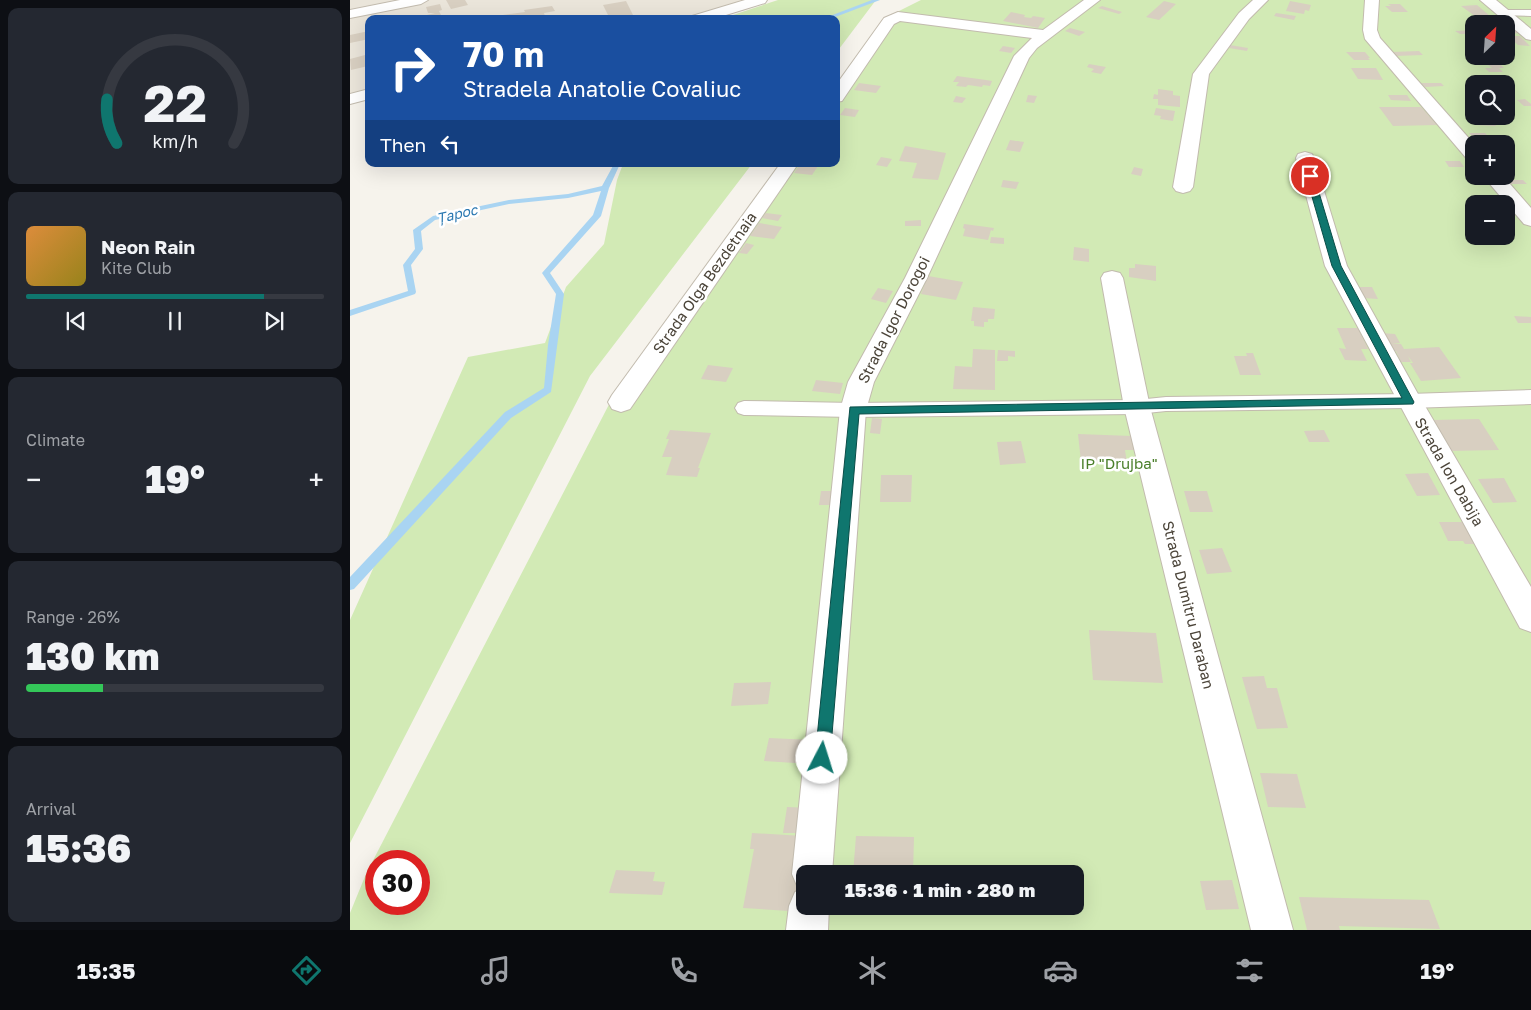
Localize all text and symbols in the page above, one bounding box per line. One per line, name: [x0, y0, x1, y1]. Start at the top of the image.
north arrow: [1465, 15, 1515, 65]
map controls: [1465, 15, 1515, 245]
text: 70 m: [463, 33, 544, 75]
icon: right: [380, 35, 445, 100]
text: 22: [143, 71, 207, 133]
text: Stradela Anatolie Covaliuc: [463, 75, 741, 102]
button: search: [1465, 75, 1515, 125]
text: km/h: [152, 130, 198, 152]
icon: left: [436, 130, 464, 158]
text: Then: [380, 133, 426, 156]
button: +: [1465, 135, 1515, 185]
pin: [1289, 155, 1331, 197]
icon: arrive: [1296, 162, 1324, 190]
button: −: [1465, 195, 1515, 245]
water label: Țapoc: [435, 200, 480, 227]
street label: Strada Olga Bezdetnaia: [648, 208, 760, 357]
text: Neon Rain: [101, 235, 195, 258]
street label: Strada Igor Dorogoi: [853, 253, 933, 386]
text: Kite Club: [101, 258, 172, 278]
icon: previous: [62, 307, 90, 335]
icon: pause: [161, 307, 189, 335]
icon: next: [260, 307, 288, 335]
street label: Strada Ion Dabija: [1411, 414, 1488, 529]
text: Climate: [26, 430, 85, 450]
park label: IP "Drujba": [1081, 454, 1157, 472]
text: 19°: [145, 456, 205, 501]
text: −: [26, 463, 41, 496]
text: +: [309, 463, 324, 496]
street label: Strada Dumitru Daraban: [1159, 519, 1219, 691]
text: Range · 26%: [26, 607, 120, 627]
text: 130 km: [26, 633, 160, 678]
position arrow: [795, 731, 847, 783]
text: Arrival: [26, 799, 76, 819]
text: 15:36: [26, 825, 131, 870]
speed limit sign: 30: [365, 850, 430, 915]
text: 15:36 · 1 min · 280 m: [845, 878, 1035, 901]
icon: directions: [289, 953, 324, 988]
icon: music: [478, 953, 513, 988]
icon: phone: [666, 953, 701, 988]
icon: climate: [855, 953, 890, 988]
icon: car: [1043, 953, 1078, 988]
icon: filters: [1232, 953, 1267, 988]
text: 15:35: [77, 957, 135, 984]
text: 19°: [1420, 957, 1454, 984]

